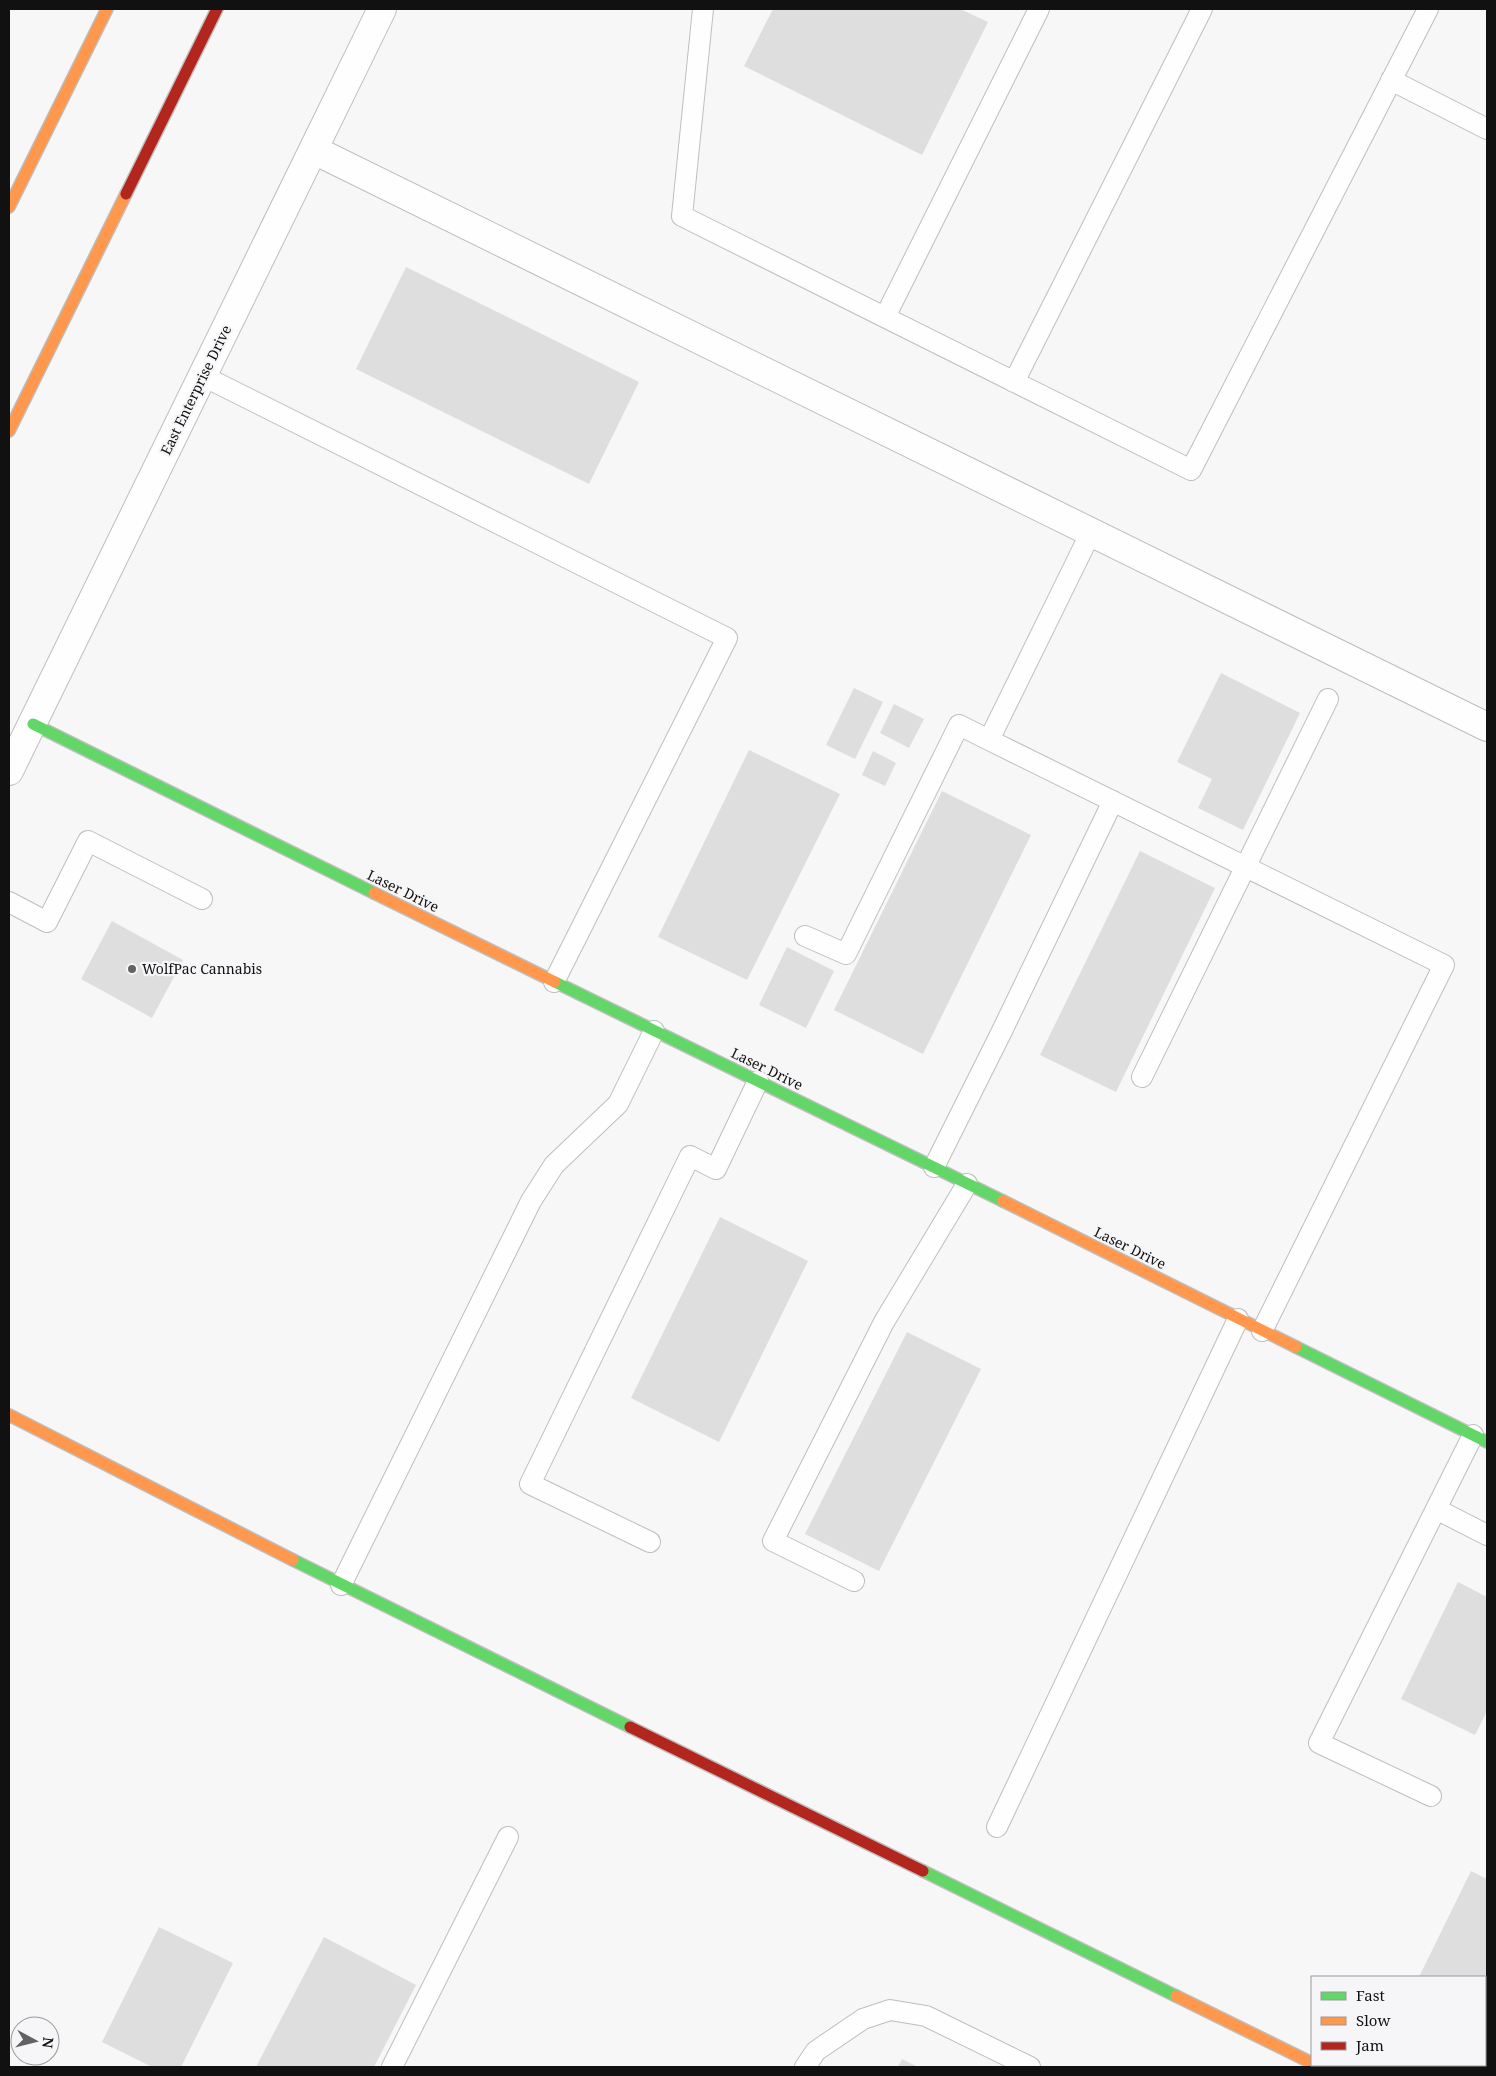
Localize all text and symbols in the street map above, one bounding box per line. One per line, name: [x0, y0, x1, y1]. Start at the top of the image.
street label: East Enterprise Drive: [156, 322, 235, 458]
street label: Laser Drive: [364, 865, 442, 916]
place label: WolfPac Cannabis: [142, 959, 262, 978]
marker: WolfPac Cannabis: [126, 963, 138, 975]
street label: Laser Drive: [728, 1043, 806, 1094]
street label: Laser Drive: [1091, 1222, 1169, 1273]
legend: [1311, 1976, 1486, 2066]
text: Fast: [1356, 1985, 1385, 2005]
text: Slow: [1356, 2010, 1390, 2030]
north arrow: [10, 2016, 60, 2066]
text: Jam: [1355, 2035, 1384, 2055]
text: N: [38, 2036, 59, 2049]

